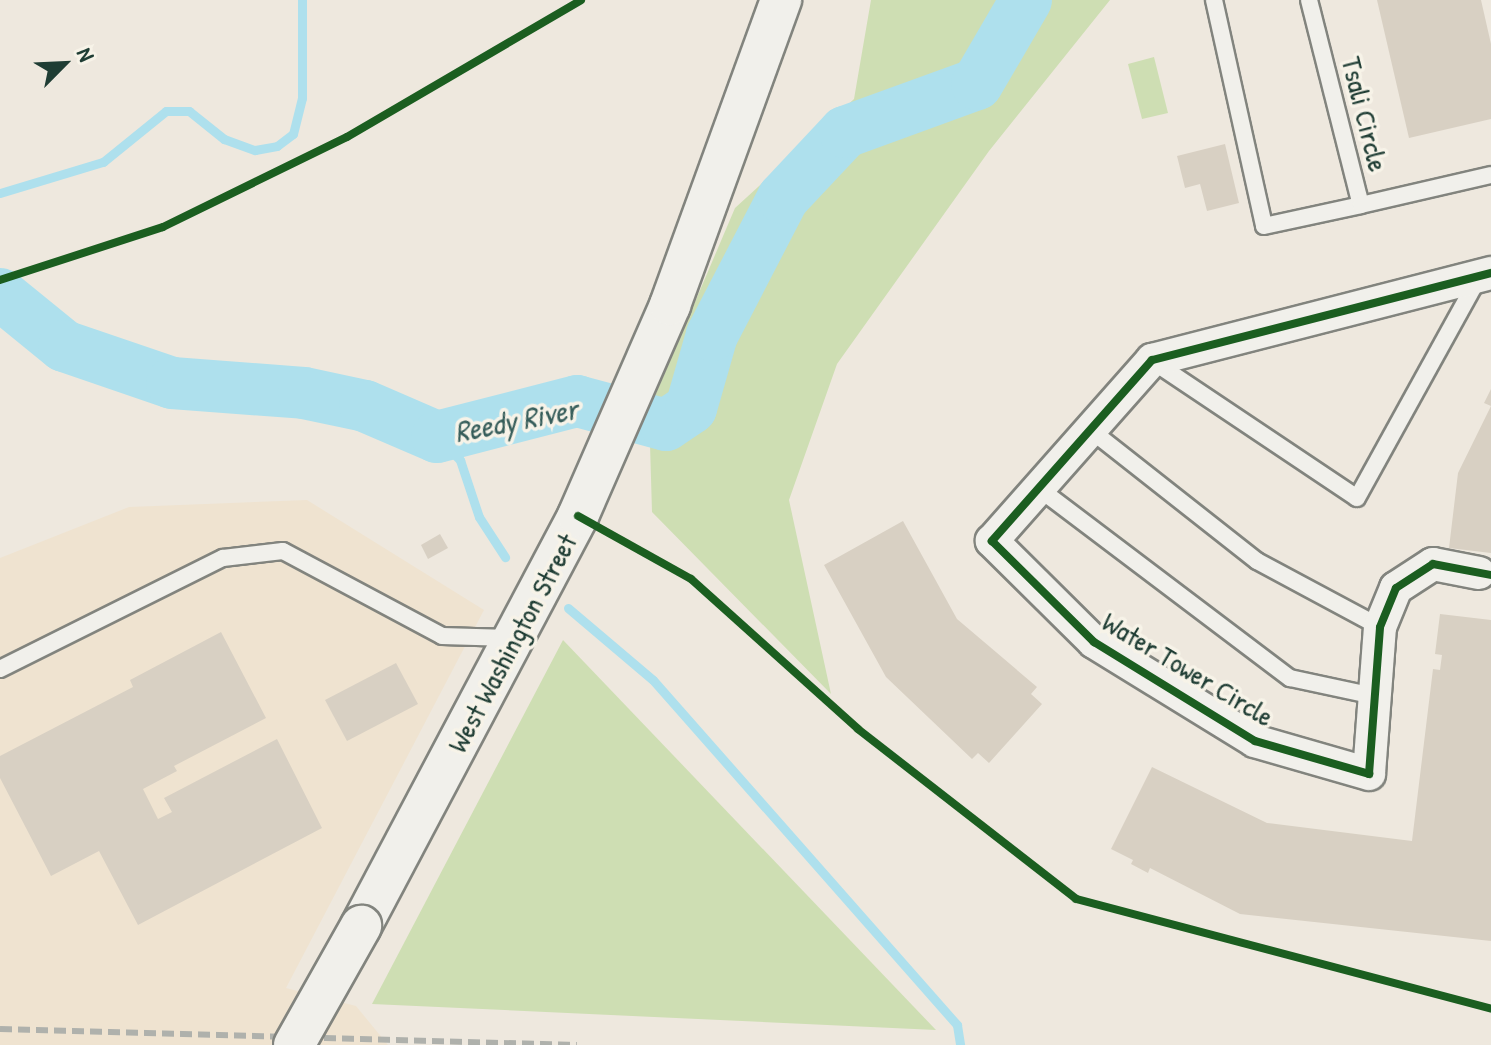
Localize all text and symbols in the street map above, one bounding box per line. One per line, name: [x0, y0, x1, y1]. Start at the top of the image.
north arrow: [24, 24, 104, 104]
text: N: [70, 43, 102, 66]
street label: Tsali Circle: [1335, 53, 1395, 175]
water label: Reedy River: [451, 390, 581, 450]
street label: West Washington Street: [440, 528, 584, 758]
street label: Water Tower Circle: [1096, 605, 1280, 733]

